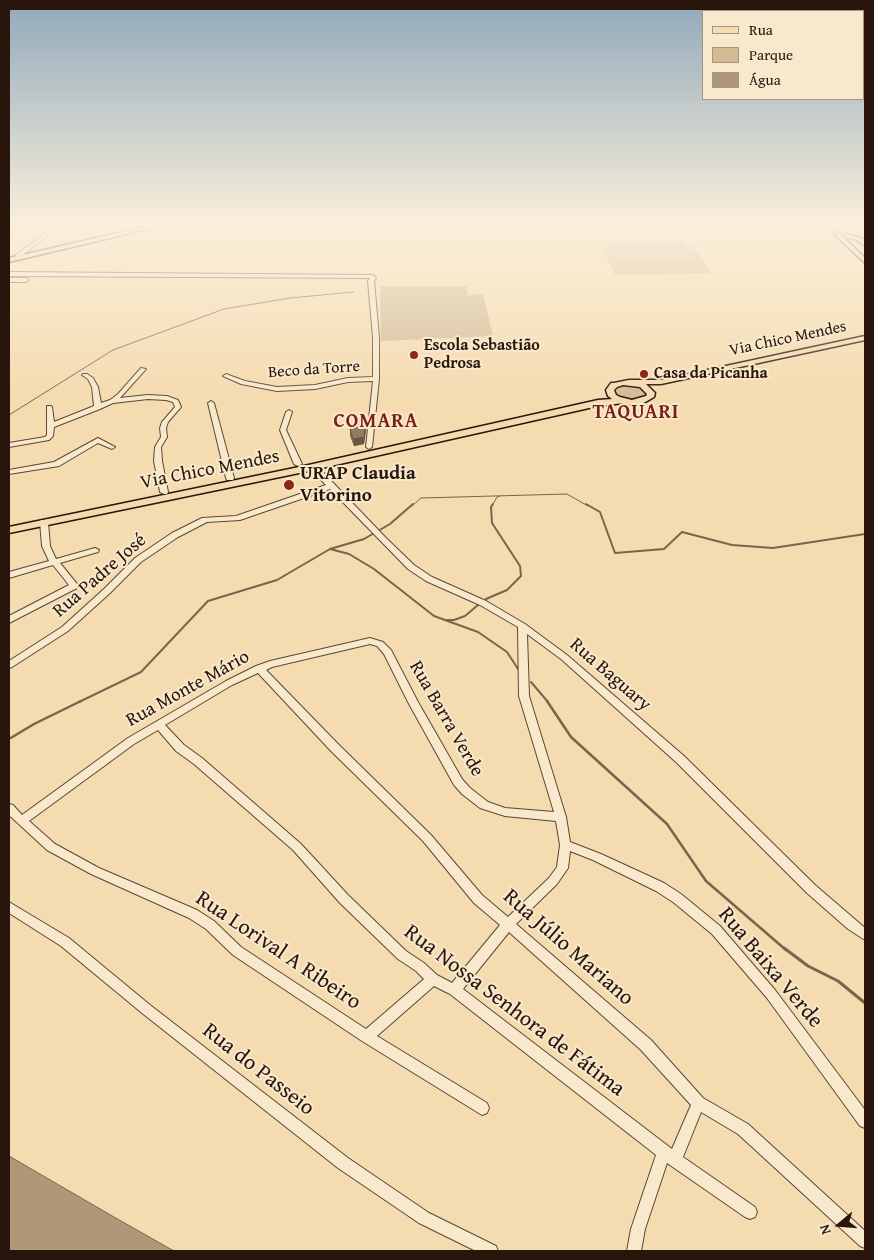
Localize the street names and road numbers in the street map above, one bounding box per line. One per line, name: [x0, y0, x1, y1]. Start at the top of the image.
street label: Via Chico Mendes: [728, 317, 848, 361]
street label: Beco da Torre: [267, 357, 361, 383]
street label: Via Chico Mendes: [138, 445, 282, 495]
street label: Rua Padre José: [49, 529, 151, 623]
street label: Rua Baguary: [565, 634, 655, 716]
street label: Rua Monte Mário: [122, 646, 254, 732]
street label: Rua Barra Verde: [404, 657, 488, 781]
street label: Rua Júlio Mariano: [497, 884, 639, 1012]
street label: Rua Lorival A Ribeiro: [190, 886, 366, 1016]
street label: Rua Baixa Verde: [712, 902, 828, 1034]
street label: Rua Nossa Senhora de Fátima: [398, 919, 630, 1103]
street label: Rua do Passeio: [197, 1018, 319, 1122]

